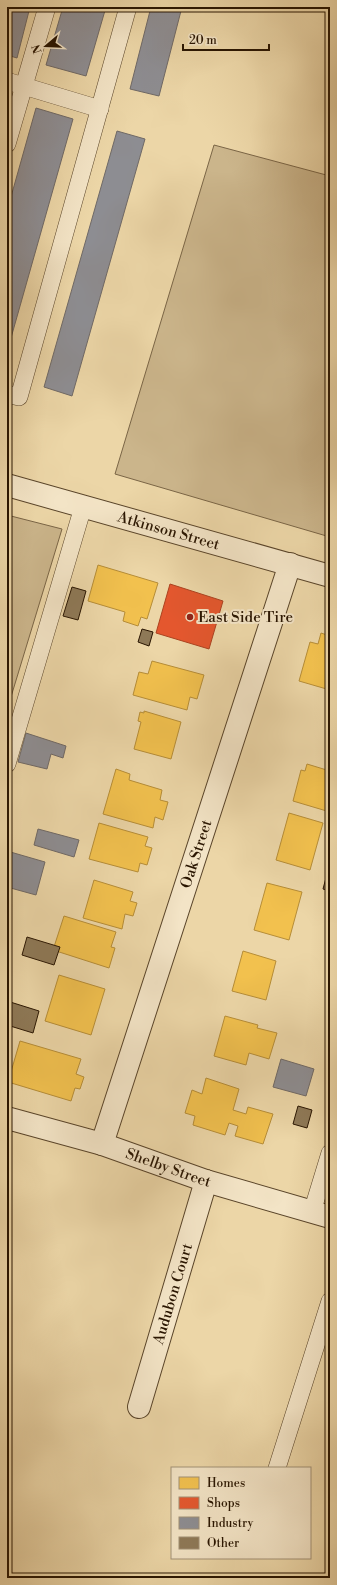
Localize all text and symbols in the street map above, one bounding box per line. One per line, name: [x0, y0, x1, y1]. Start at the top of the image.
north arrow: [26, 26, 66, 66]
scale bar: [183, 26, 269, 52]
text: 20 m: [189, 33, 217, 48]
text: N: [29, 42, 46, 55]
street label: Atkinson Street: [115, 507, 223, 554]
place label: East Side Tire: [198, 608, 293, 627]
marker: East Side Tire: [185, 612, 195, 622]
street label: Oak Street: [176, 816, 216, 891]
street label: Shelby Street: [123, 1144, 214, 1192]
street label: Audubon Court: [148, 1240, 197, 1348]
legend: [171, 1467, 311, 1559]
text: Homes: [207, 1476, 245, 1491]
text: Shops: [207, 1496, 240, 1511]
text: Industry: [207, 1516, 254, 1531]
text: Other: [207, 1536, 239, 1551]

